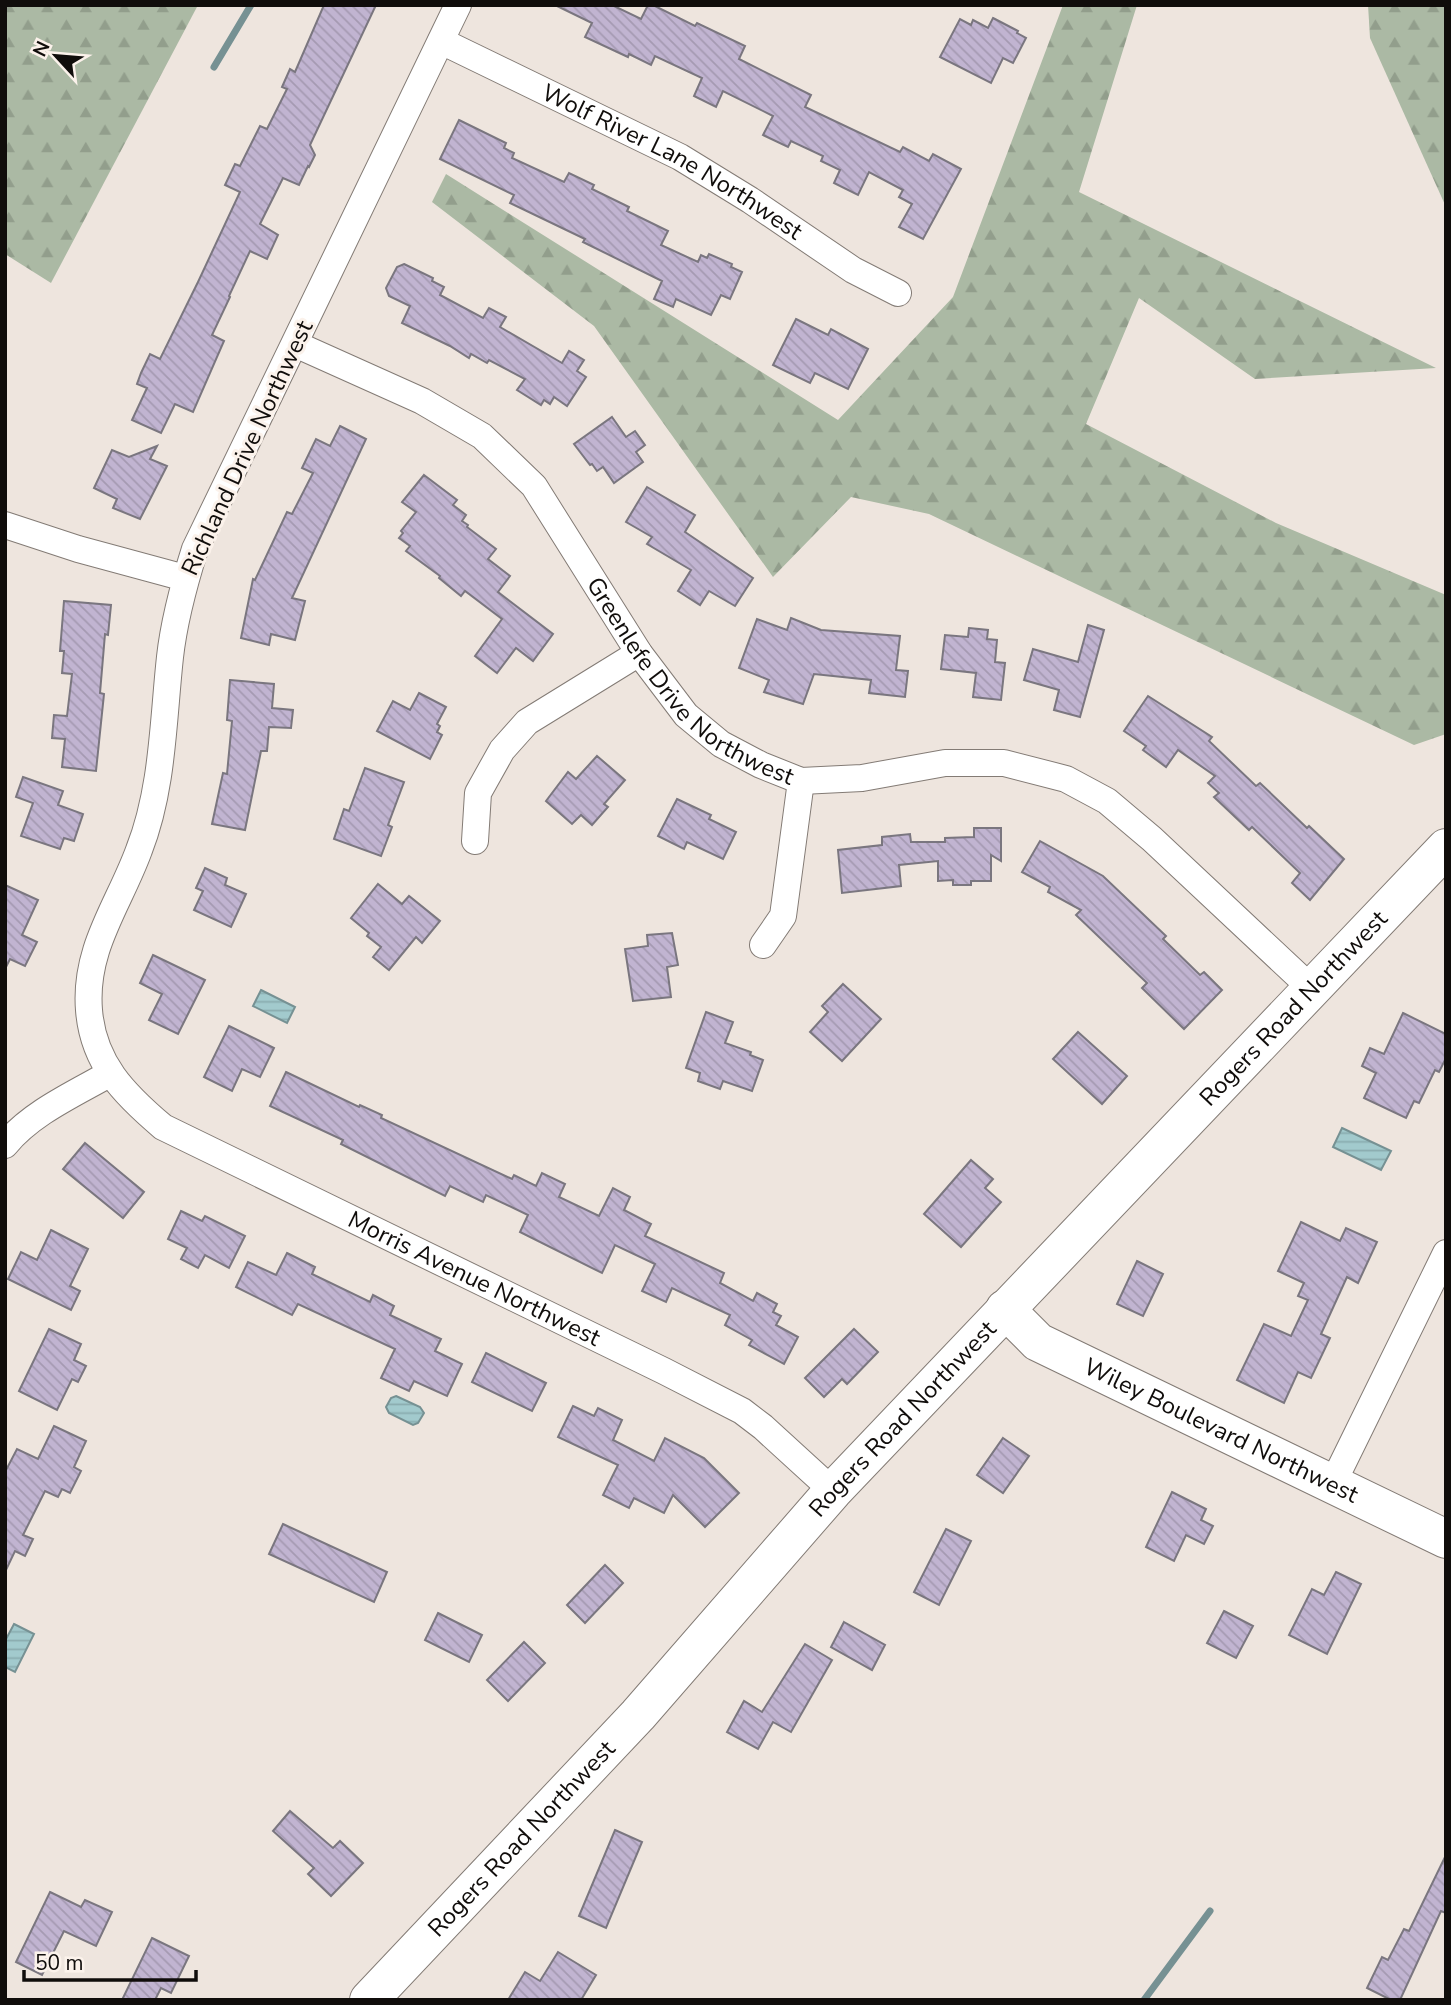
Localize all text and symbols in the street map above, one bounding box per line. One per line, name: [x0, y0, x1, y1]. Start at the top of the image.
north arrow: [21, 21, 91, 91]
text: N: [27, 37, 56, 61]
street label: Wolf River Lane Northwest: [537, 76, 809, 247]
street label: Richland Drive Northwest: [174, 315, 320, 581]
street label: Greenlefe Drive Northwest: [579, 571, 799, 793]
street label: Rogers Road Northwest: [1192, 903, 1395, 1113]
street label: Morris Avenue Northwest: [343, 1204, 606, 1354]
street label: Rogers Road Northwest: [802, 1313, 1003, 1524]
street label: Wiley Boulevard Northwest: [1079, 1351, 1364, 1511]
street label: Rogers Road Northwest: [421, 1733, 622, 1944]
scale bar: [24, 1938, 196, 1982]
text: 50 m: [35, 1949, 84, 1977]

